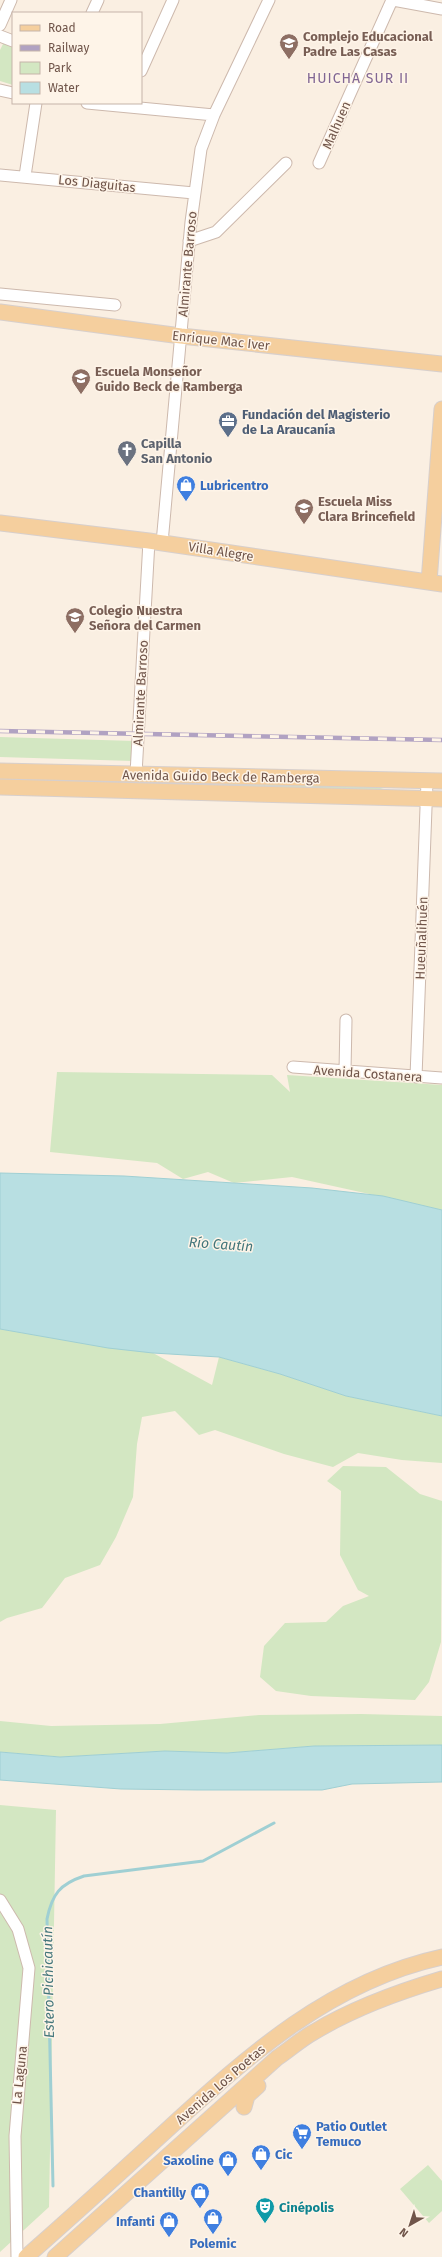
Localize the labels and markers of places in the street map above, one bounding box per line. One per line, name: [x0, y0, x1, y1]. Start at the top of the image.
place label: Complejo Educacional Padre Las Casas: [303, 29, 433, 59]
school or university icon: Complejo Educacional Padre Las Casas: [278, 32, 300, 60]
place label: Escuela Monseñor Guido Beck de Ramberga: [95, 364, 243, 394]
school or university icon: Escuela Monseñor Guido Beck de Ramberga: [70, 367, 92, 395]
place label: Fundación del Magisterio de La Araucanía: [242, 407, 391, 437]
office icon: Fundación del Magisterio de La Araucanía: [217, 410, 239, 438]
place label: Capilla San Antonio: [141, 436, 213, 466]
church icon: Capilla San Antonio: [116, 439, 138, 467]
shop icon: Lubricentro: [175, 474, 197, 502]
place label: Lubricentro: [200, 478, 269, 493]
place label: Escuela Miss Clara Brincefield: [318, 494, 415, 524]
school or university icon: Escuela Miss Clara Brincefield: [293, 497, 315, 525]
place label: Colegio Nuestra Señora del Carmen: [89, 603, 201, 633]
school or university icon: Colegio Nuestra Señora del Carmen: [64, 606, 86, 634]
place label: Patio Outlet Temuco: [316, 2119, 388, 2149]
supermarket icon: Patio Outlet Temuco: [291, 2122, 313, 2150]
shop icon: Cic: [250, 2143, 272, 2171]
place label: Cic: [275, 2147, 293, 2162]
shop icon: Saxoline: [217, 2149, 239, 2177]
place label: Saxoline: [163, 2153, 214, 2168]
shop icon: Chantilly: [189, 2181, 211, 2209]
place label: Chantilly: [134, 2185, 186, 2200]
theatre icon: Cinépolis: [254, 2196, 276, 2224]
place label: Cinépolis: [279, 2200, 335, 2215]
shop icon: Polemic: [202, 2207, 224, 2235]
shop icon: Infanti: [158, 2210, 180, 2238]
place label: Infanti: [116, 2214, 155, 2229]
place label: Polemic: [190, 2236, 237, 2251]

